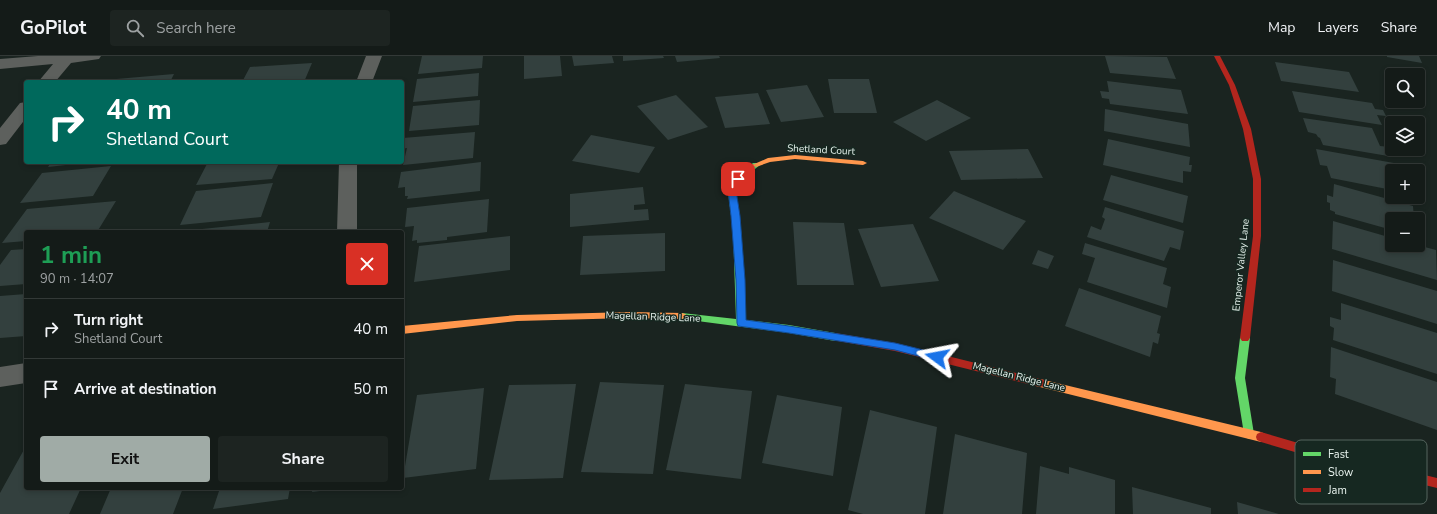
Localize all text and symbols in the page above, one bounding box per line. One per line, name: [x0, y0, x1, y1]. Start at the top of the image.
search box: [110, 10, 390, 46]
text: GoPilot: [20, 15, 86, 41]
icon: search: [124, 17, 146, 39]
text: Search here: [156, 18, 236, 38]
text: Map: [1268, 18, 1295, 37]
text: Layers: [1317, 18, 1359, 37]
text: Share: [1381, 18, 1417, 37]
map controls: [1385, 68, 1425, 252]
button: search: [1385, 68, 1425, 108]
text: 40 m: [106, 91, 172, 129]
icon: right: [40, 96, 92, 148]
button: layers: [1385, 116, 1425, 156]
text: Shetland Court: [106, 127, 228, 151]
street label: Shetland Court: [787, 141, 856, 159]
pin: [721, 162, 755, 196]
button: +: [1385, 164, 1425, 204]
icon: arrive: [727, 168, 749, 190]
button: −: [1385, 212, 1425, 252]
street label: Emperor Valley Lane: [1229, 218, 1253, 312]
text: 1 min: [40, 239, 102, 271]
button: close: [346, 243, 388, 285]
text: 90 m · 14:07: [40, 270, 114, 288]
street label: Magellan Ridge Lane: [605, 308, 701, 326]
text: Turn right: [74, 310, 143, 330]
icon: right: [40, 318, 62, 340]
text: 40 m: [353, 319, 388, 339]
text: Shetland Court: [74, 330, 162, 348]
position arrow: [916, 336, 958, 378]
street label: Magellan Ridge Lane: [971, 359, 1067, 395]
icon: arrive: [40, 378, 62, 400]
text: Arrive at destination: [74, 379, 217, 399]
text: 50 m: [353, 379, 388, 399]
button: Exit: [40, 436, 210, 482]
button: Share: [218, 436, 388, 482]
legend: [1295, 440, 1427, 504]
text: Fast: [1328, 447, 1349, 462]
text: Slow: [1328, 465, 1353, 480]
text: Jam: [1327, 483, 1347, 498]

